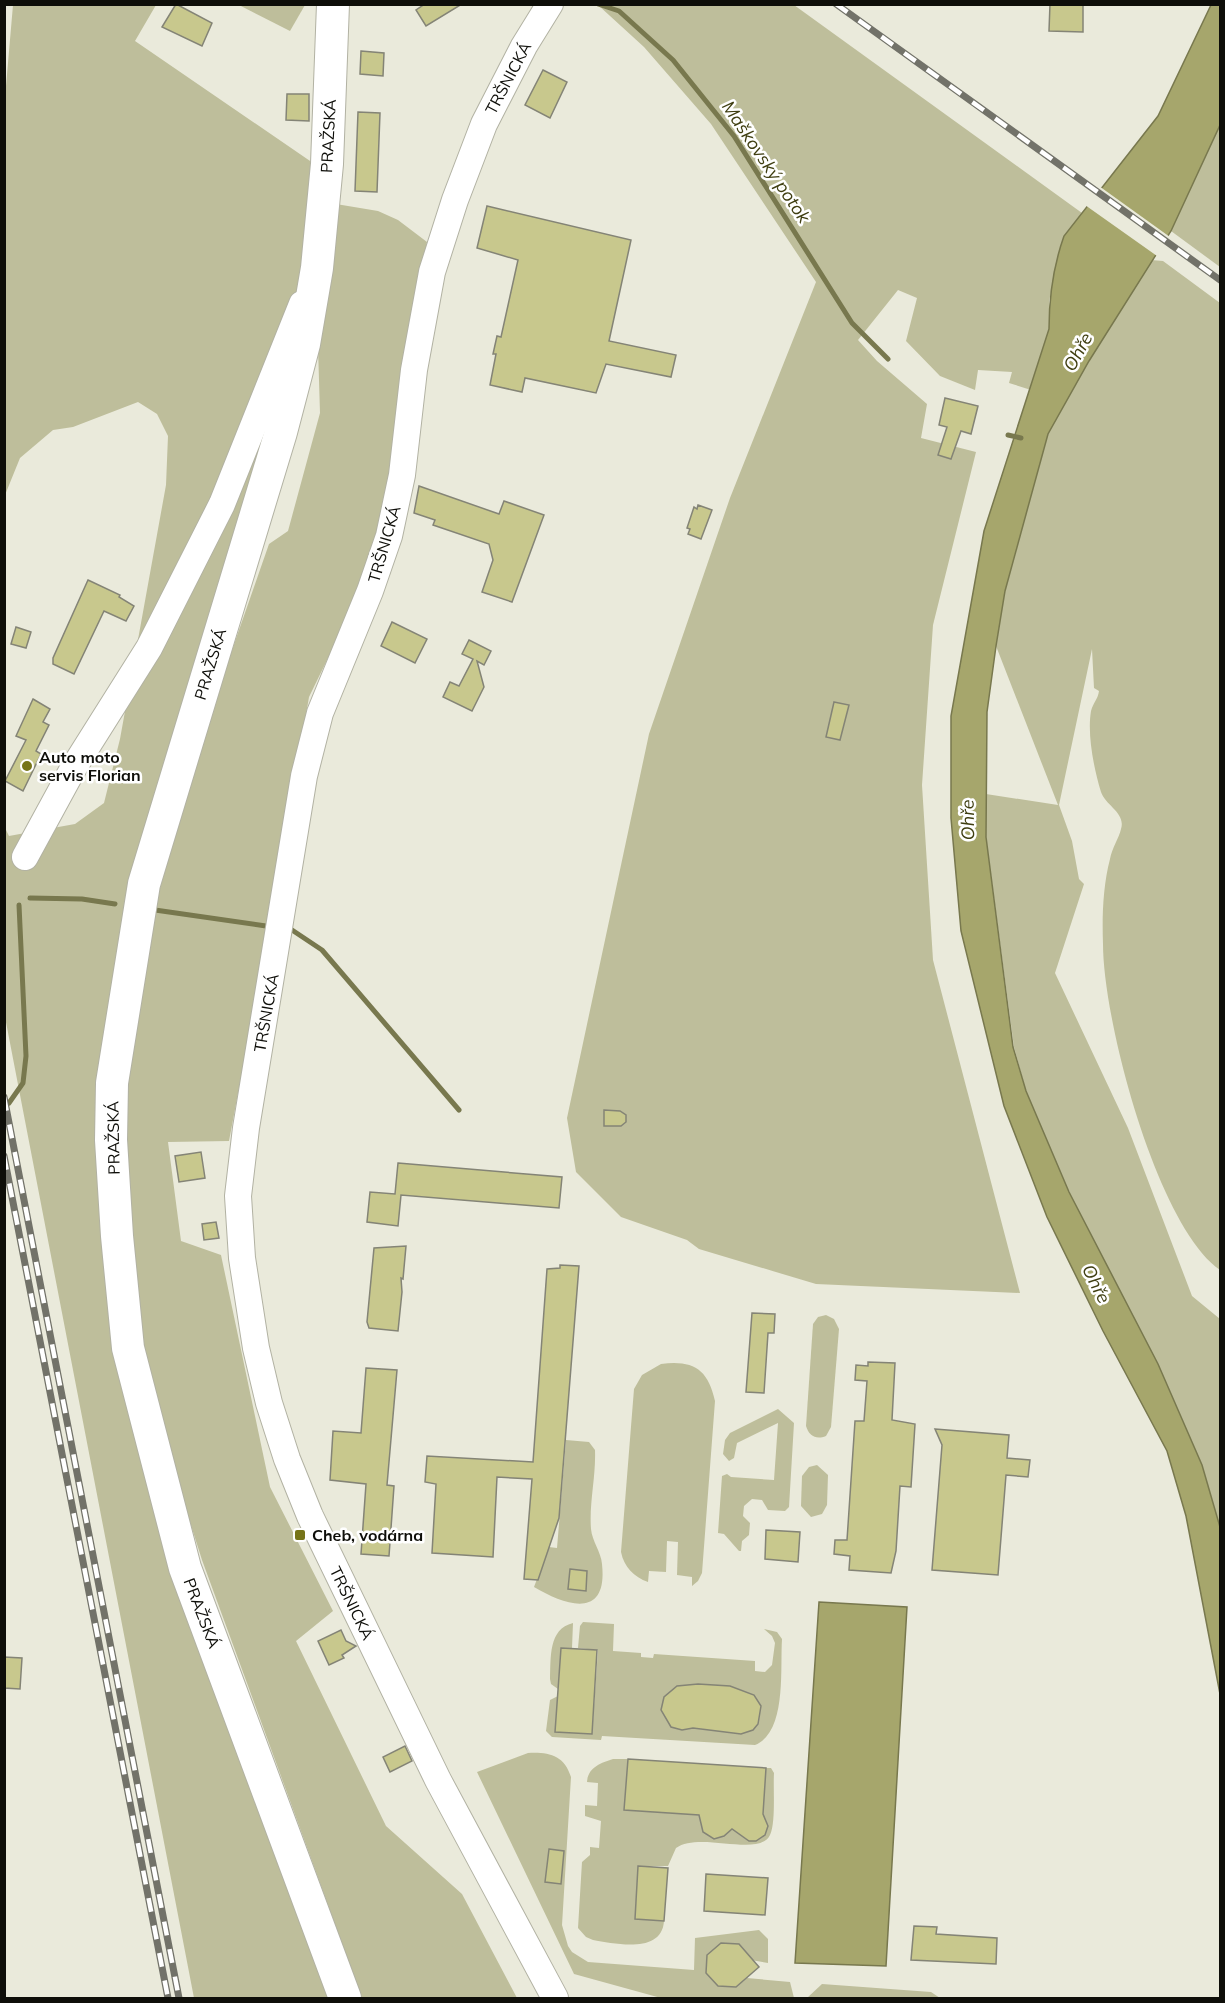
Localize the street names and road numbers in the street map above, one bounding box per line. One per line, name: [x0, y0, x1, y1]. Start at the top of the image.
street label: TRŠNICKÁ: [481, 38, 536, 118]
street label: PRAŽSKÁ: [316, 98, 340, 173]
street label: TRŠNICKÁ: [363, 503, 405, 585]
street label: PRAŽSKÁ: [190, 626, 230, 702]
street label: TRŠNICKÁ: [249, 972, 283, 1054]
street label: PRAŽSKÁ: [102, 1101, 124, 1175]
street label: TRŠNICKÁ: [326, 1563, 378, 1643]
street label: PRAŽSKÁ: [179, 1575, 225, 1651]

